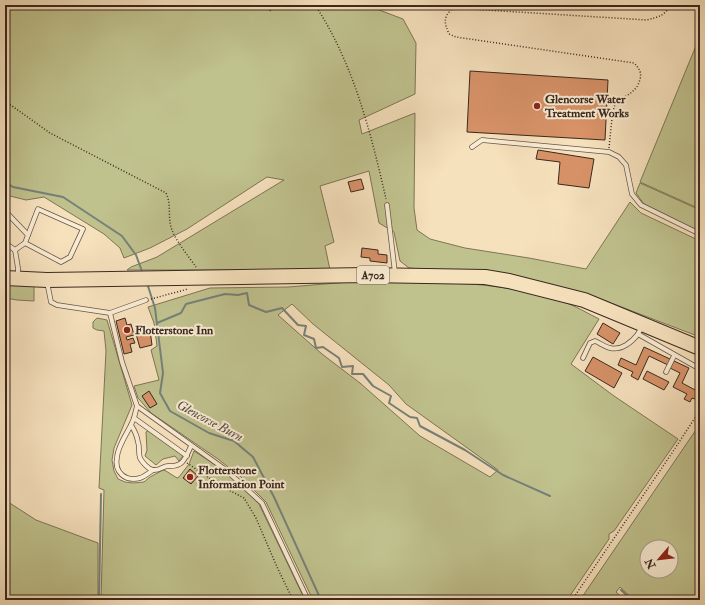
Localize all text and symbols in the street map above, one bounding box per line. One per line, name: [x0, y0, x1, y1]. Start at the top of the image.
place label: Glencorse Water Treatment Works: [544, 92, 629, 121]
marker: Glencorse Water Treatment Works: [532, 101, 542, 111]
road number: A702: [357, 266, 389, 284]
place label: Flotterstone Inn: [135, 323, 214, 338]
marker: Flotterstone Inn: [122, 325, 132, 335]
water label: Glencorse Burn: [174, 397, 246, 445]
place label: Flotterstone Information Point: [198, 463, 285, 492]
marker: Flotterstone Information Point: [185, 472, 195, 482]
north arrow: [639, 539, 679, 579]
text: N: [642, 555, 659, 572]

